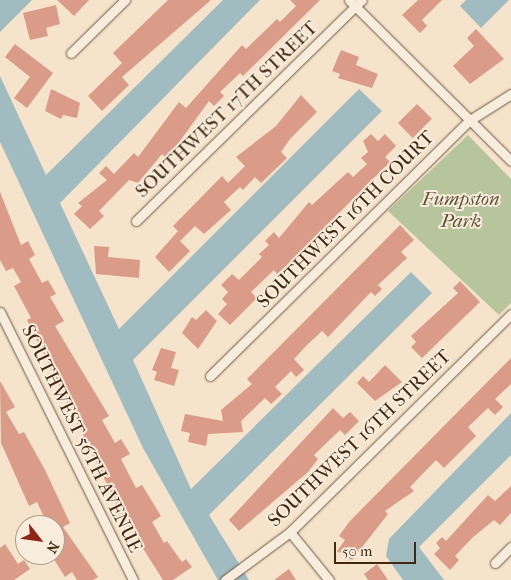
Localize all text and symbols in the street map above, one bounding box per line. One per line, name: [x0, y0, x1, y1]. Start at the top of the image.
street label: SOUTHWEST 17TH STREET: [131, 17, 323, 203]
street label: SOUTHWEST 16TH COURT: [253, 127, 439, 313]
park label: Fumpston Park: [422, 189, 500, 233]
street label: SOUTHWEST 56TH AVENUE: [16, 321, 146, 557]
street label: SOUTHWEST 16TH STREET: [264, 346, 456, 532]
north arrow: [15, 515, 65, 565]
scale bar: [336, 532, 418, 564]
text: 50 m: [342, 542, 372, 560]

